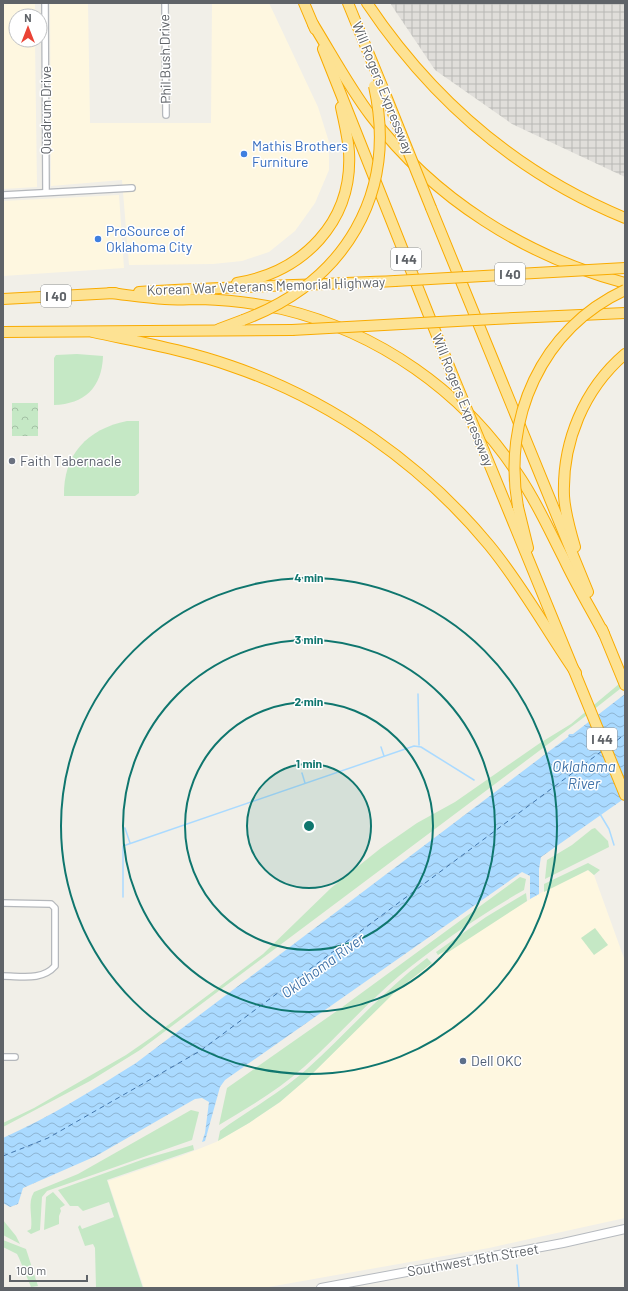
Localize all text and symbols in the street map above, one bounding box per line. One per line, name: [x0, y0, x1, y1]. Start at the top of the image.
north arrow: [8, 8, 48, 48]
text: N: [24, 11, 32, 24]
street label: Phil Bush Drive: [155, 14, 174, 104]
street label: Will Rogers Expressway: [349, 19, 418, 157]
street label: Quadrum Drive: [37, 66, 54, 154]
place label: Mathis Brothers Furniture: [252, 137, 348, 170]
marker: Mathis Brothers Furniture: [239, 149, 249, 159]
place label: ProSource of Oklahoma City: [106, 222, 193, 255]
marker: ProSource of Oklahoma City: [93, 234, 103, 244]
road number: I 44: [391, 248, 421, 270]
road number: I 40: [495, 263, 525, 285]
street label: Korean War Veterans Memorial Highway: [146, 273, 386, 298]
road number: I 40: [41, 285, 71, 307]
street label: Will Rogers Expressway: [429, 331, 498, 469]
place label: Faith Tabernacle: [20, 452, 121, 469]
marker: Faith Tabernacle: [7, 456, 17, 466]
text: 4 min: [294, 570, 324, 584]
text: 3 min: [295, 632, 323, 646]
text: 2 min: [295, 694, 323, 708]
road number: I 44: [587, 728, 617, 750]
text: 1 min: [296, 756, 322, 770]
water label: Oklahoma River: [552, 757, 616, 792]
centre of rings: [302, 819, 316, 833]
water label: Oklahoma River: [277, 929, 368, 1001]
place label: Dell OKC: [471, 1052, 522, 1069]
marker: Dell OKC: [458, 1056, 468, 1066]
street label: Southwest 15th Street: [406, 1240, 540, 1279]
scale bar: [10, 1257, 87, 1283]
text: 100 m: [16, 1263, 46, 1277]

